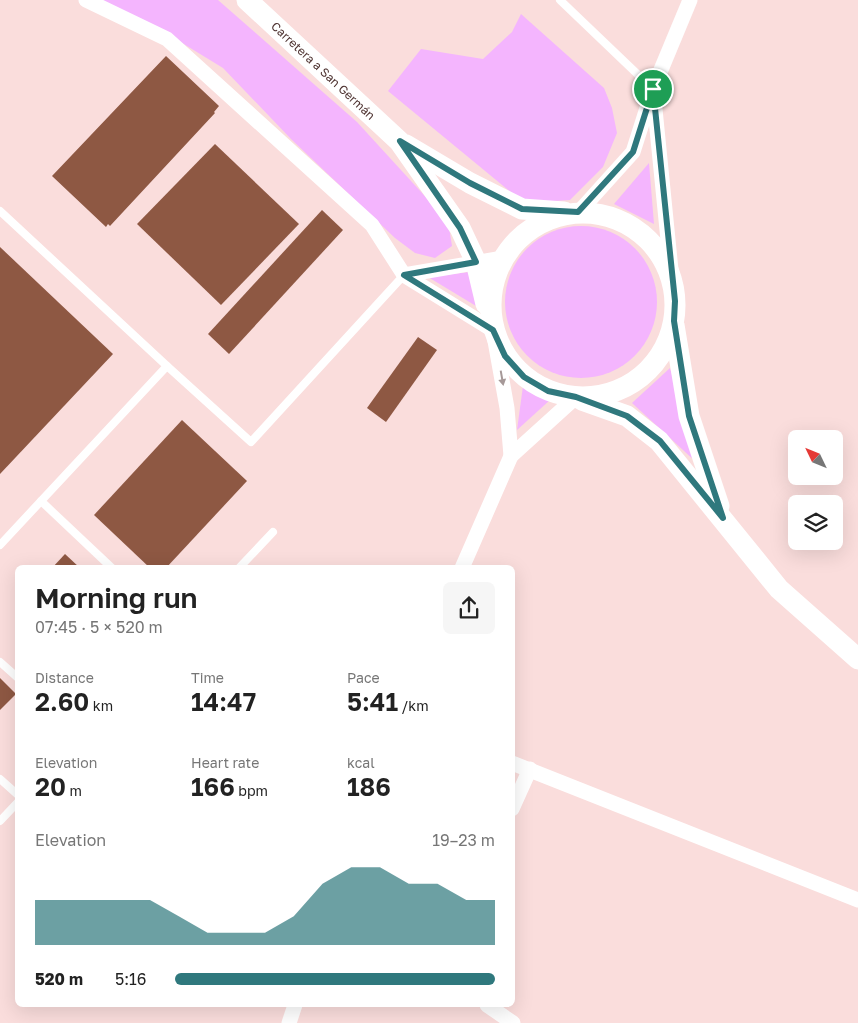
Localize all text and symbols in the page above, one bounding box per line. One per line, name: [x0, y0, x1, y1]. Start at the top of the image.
street label: Carretera a San Germán: [268, 19, 378, 123]
pin: [632, 68, 674, 110]
icon: arrive: [639, 75, 667, 103]
one-way arrow: [498, 371, 506, 387]
north arrow: [788, 430, 842, 485]
map controls: [788, 430, 843, 550]
button: layers: [788, 495, 843, 550]
text: Morning run: [35, 581, 198, 614]
button: share: [443, 582, 495, 634]
text: 07:45 · 5 × 520 m: [35, 617, 163, 637]
text: Distance: [35, 669, 94, 686]
text: Time: [191, 669, 224, 686]
text: Pace: [347, 669, 380, 686]
text: 2.60: [35, 686, 89, 717]
text: 14:47: [191, 686, 256, 717]
text: 5:41: [347, 686, 398, 717]
text: km: [89, 697, 113, 714]
text: /km: [398, 697, 429, 714]
text: Elevation: [35, 754, 97, 771]
text: Heart rate: [191, 754, 259, 771]
text: kcal: [347, 754, 375, 771]
text: 20: [35, 771, 66, 802]
text: 166: [191, 771, 235, 802]
text: 186: [347, 771, 391, 802]
text: m: [66, 782, 82, 799]
text: bpm: [235, 782, 268, 799]
text: Elevation: [35, 830, 106, 850]
text: 19–23 m: [432, 830, 495, 850]
text: 520 m: [35, 969, 83, 989]
text: 5:16: [115, 969, 147, 989]

